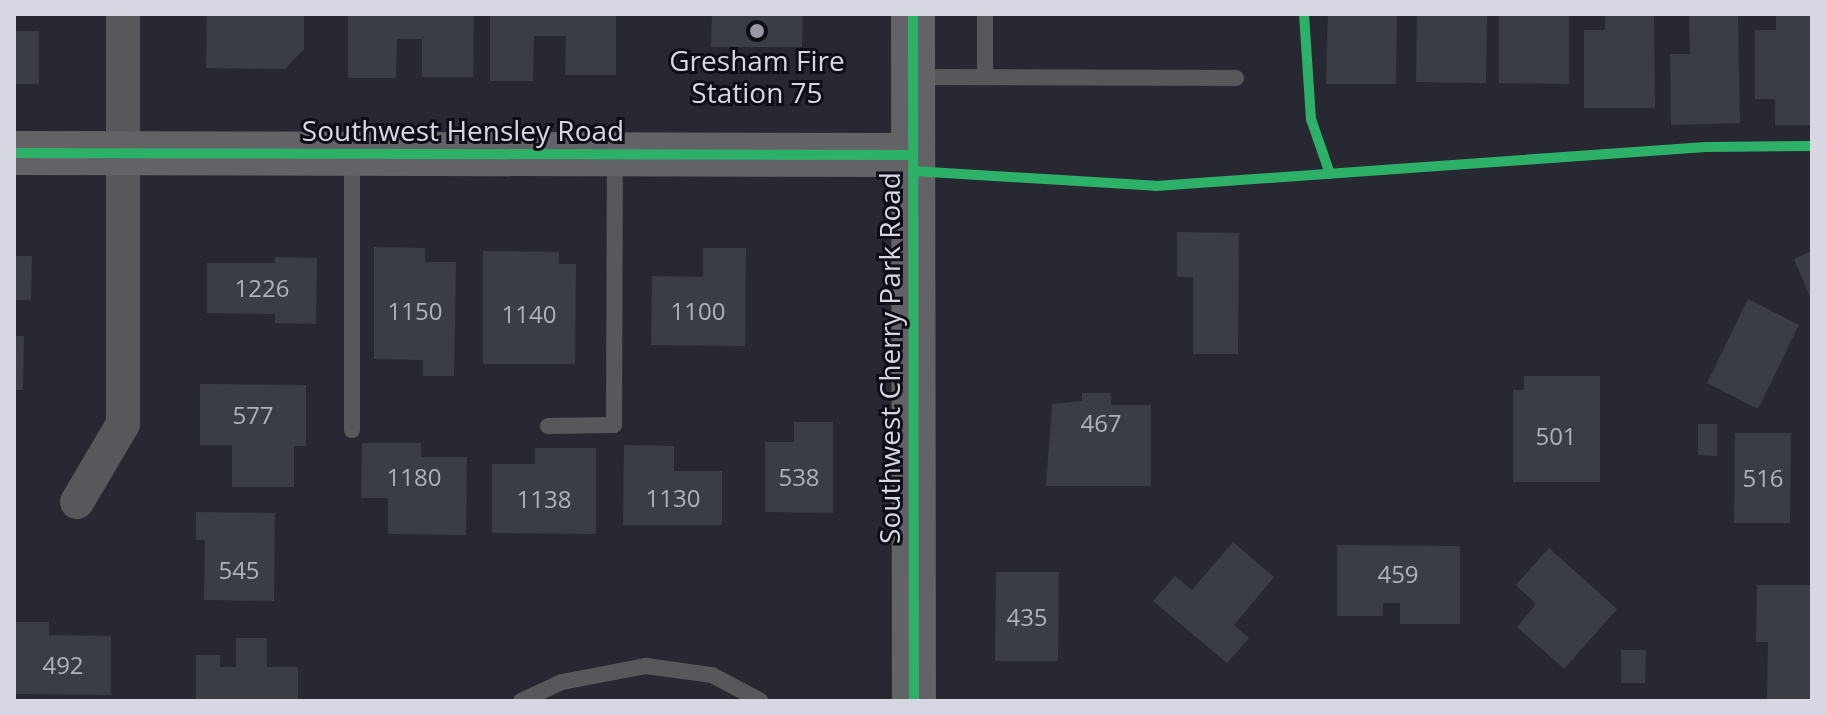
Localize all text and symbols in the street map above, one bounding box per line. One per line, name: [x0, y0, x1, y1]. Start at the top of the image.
marker: Gresham Fire Station 75: [748, 22, 766, 40]
place label: Gresham Fire Station 75: [669, 43, 845, 109]
street label: Southwest Hensley Road: [302, 113, 624, 147]
street label: Southwest Cherry Park Road: [872, 172, 906, 544]
house number: 1226: [235, 274, 289, 302]
house number: 1150: [388, 297, 442, 325]
house number: 1100: [671, 297, 725, 325]
house number: 1140: [502, 300, 556, 328]
house number: 577: [232, 401, 274, 429]
house number: 467: [1080, 409, 1122, 437]
house number: 501: [1535, 422, 1577, 450]
house number: 1180: [387, 463, 441, 491]
house number: 538: [778, 463, 820, 491]
house number: 516: [1742, 464, 1784, 492]
house number: 1130: [646, 484, 700, 512]
house number: 1138: [517, 485, 571, 513]
house number: 545: [218, 556, 260, 584]
house number: 459: [1377, 560, 1419, 588]
house number: 435: [1006, 603, 1048, 631]
house number: 492: [42, 651, 84, 679]

